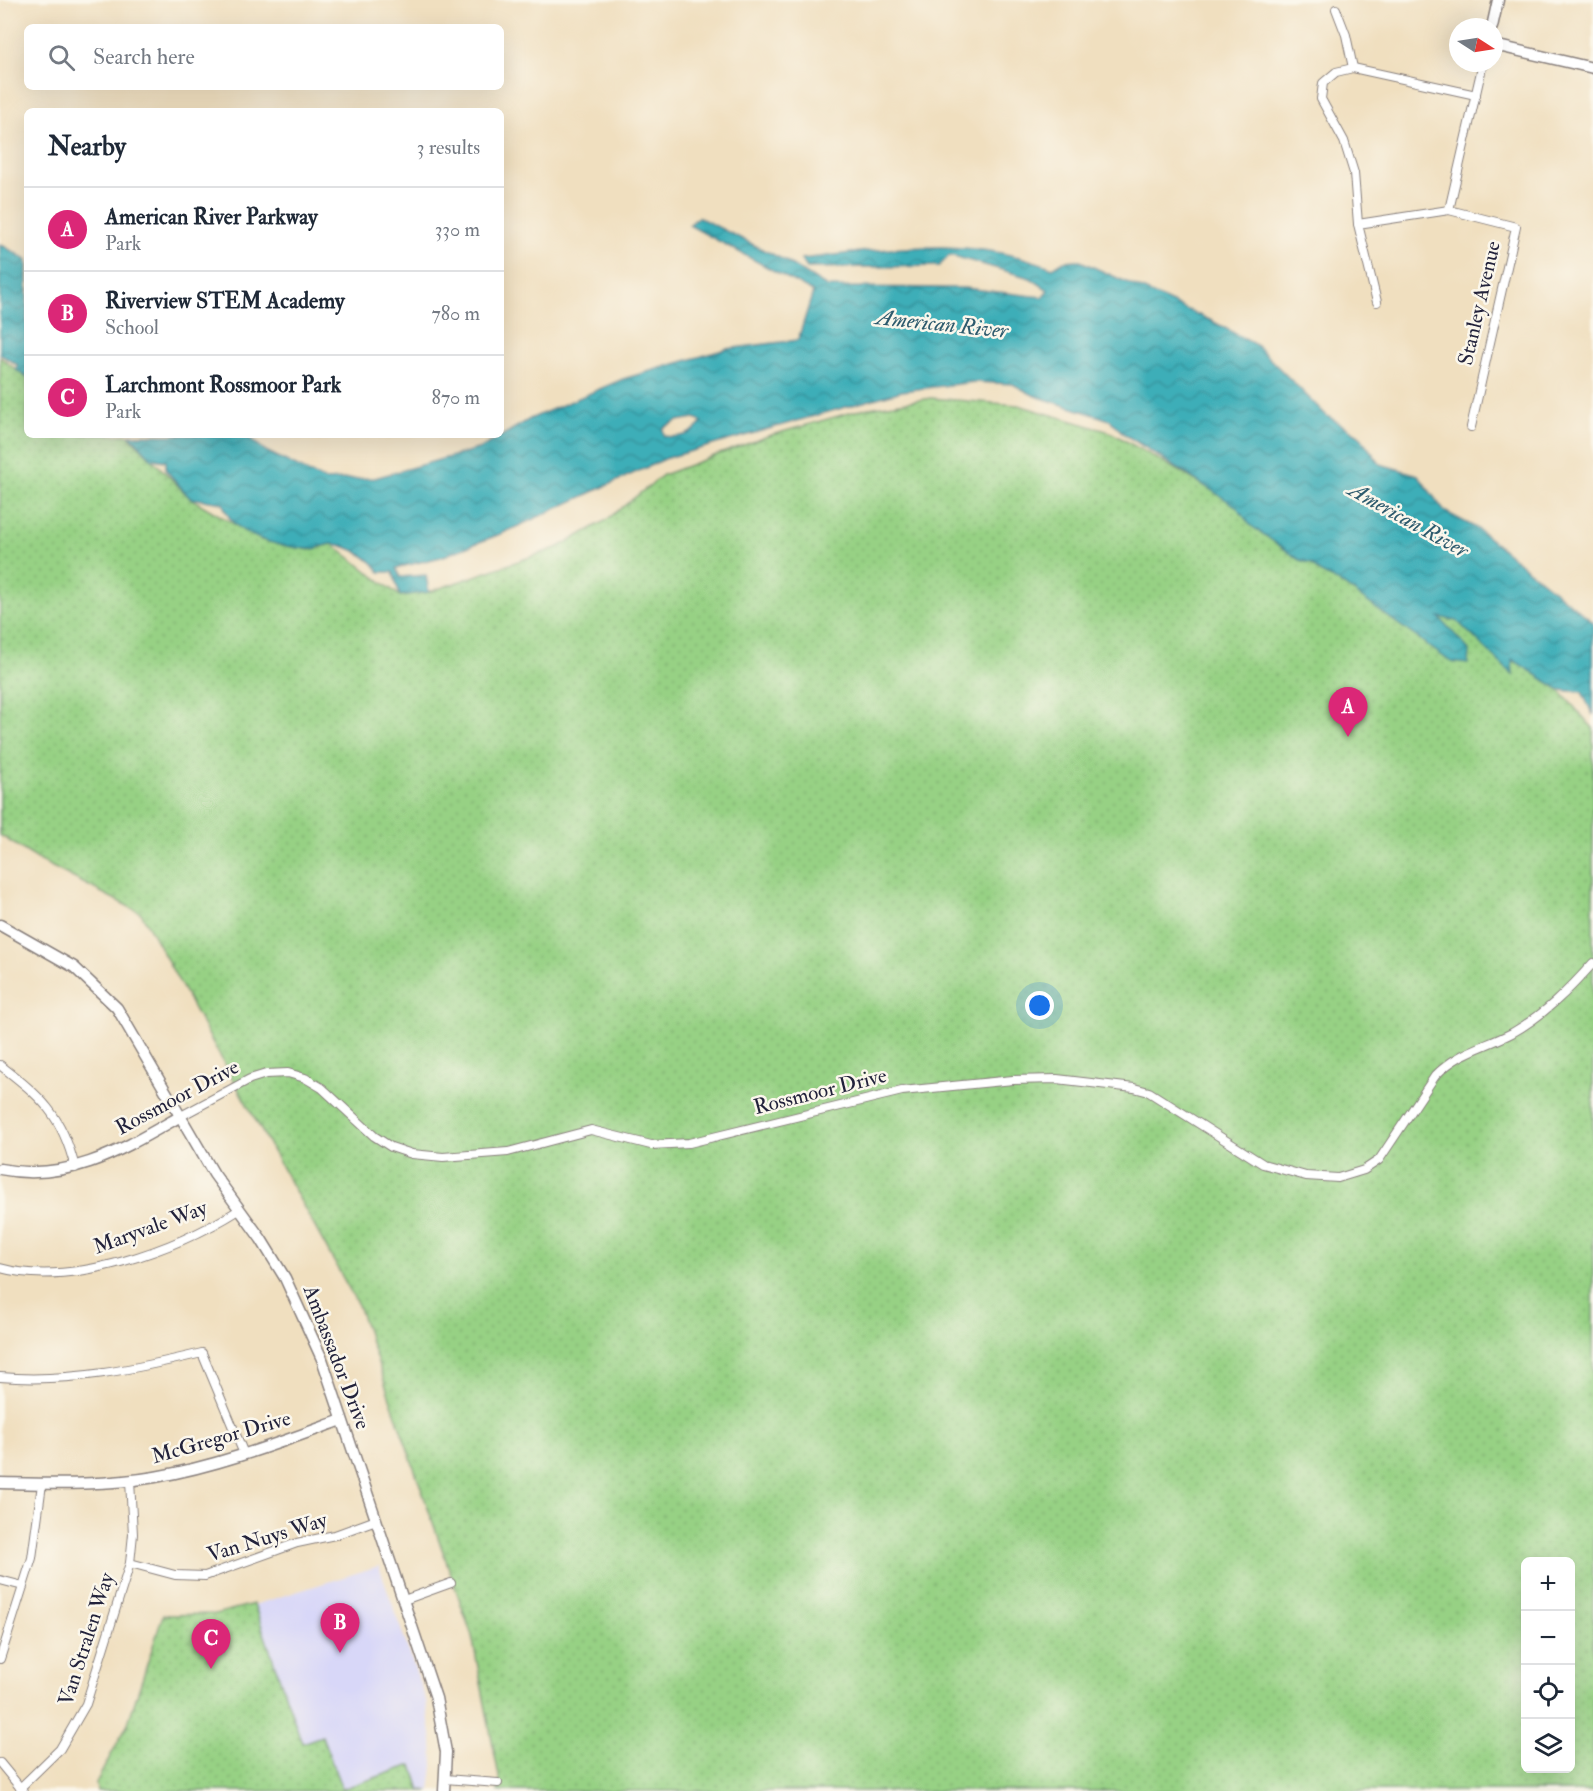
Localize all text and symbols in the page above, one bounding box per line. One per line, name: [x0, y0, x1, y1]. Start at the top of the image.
north arrow: [1449, 18, 1503, 72]
search box: [24, 24, 504, 90]
icon: search: [45, 41, 78, 74]
text: Search here: [93, 43, 195, 71]
text: Nearby: [48, 131, 126, 163]
text: 3 results: [417, 135, 480, 160]
text: American River Parkway: [105, 203, 318, 231]
text: A: [61, 217, 74, 242]
text: 330 m: [435, 217, 480, 242]
text: Park: [105, 231, 141, 256]
street label: Stanley Avenue: [1452, 238, 1507, 368]
text: Riverview STEM Academy: [105, 287, 345, 315]
text: B: [61, 301, 74, 326]
text: 780 m: [431, 301, 480, 326]
water label: American River: [872, 303, 1011, 345]
text: School: [105, 315, 159, 340]
text: Larchmont Rossmoor Park: [105, 371, 341, 399]
text: C: [60, 385, 75, 410]
text: 870 m: [432, 385, 480, 410]
text: Park: [105, 399, 141, 424]
water label: American River: [1342, 475, 1475, 565]
pin: A: [1328, 688, 1368, 737]
your location: [1025, 991, 1054, 1020]
street label: Rossmoor Drive: [111, 1053, 244, 1141]
street label: Rossmoor Drive: [751, 1062, 890, 1121]
street label: Maryvale Way: [90, 1194, 211, 1261]
street label: Ambassador Drive: [296, 1280, 376, 1433]
street label: McGregor Drive: [149, 1405, 294, 1470]
street label: Van Nuys Way: [204, 1506, 331, 1569]
map controls: [1521, 1557, 1575, 1773]
button: +: [1521, 1557, 1575, 1611]
street label: Van Stralen Way: [52, 1568, 121, 1709]
pin: B: [320, 1604, 360, 1653]
button: −: [1521, 1611, 1575, 1665]
pin: C: [192, 1620, 230, 1669]
button: locate: [1521, 1665, 1575, 1719]
button: layers: [1521, 1719, 1575, 1773]

